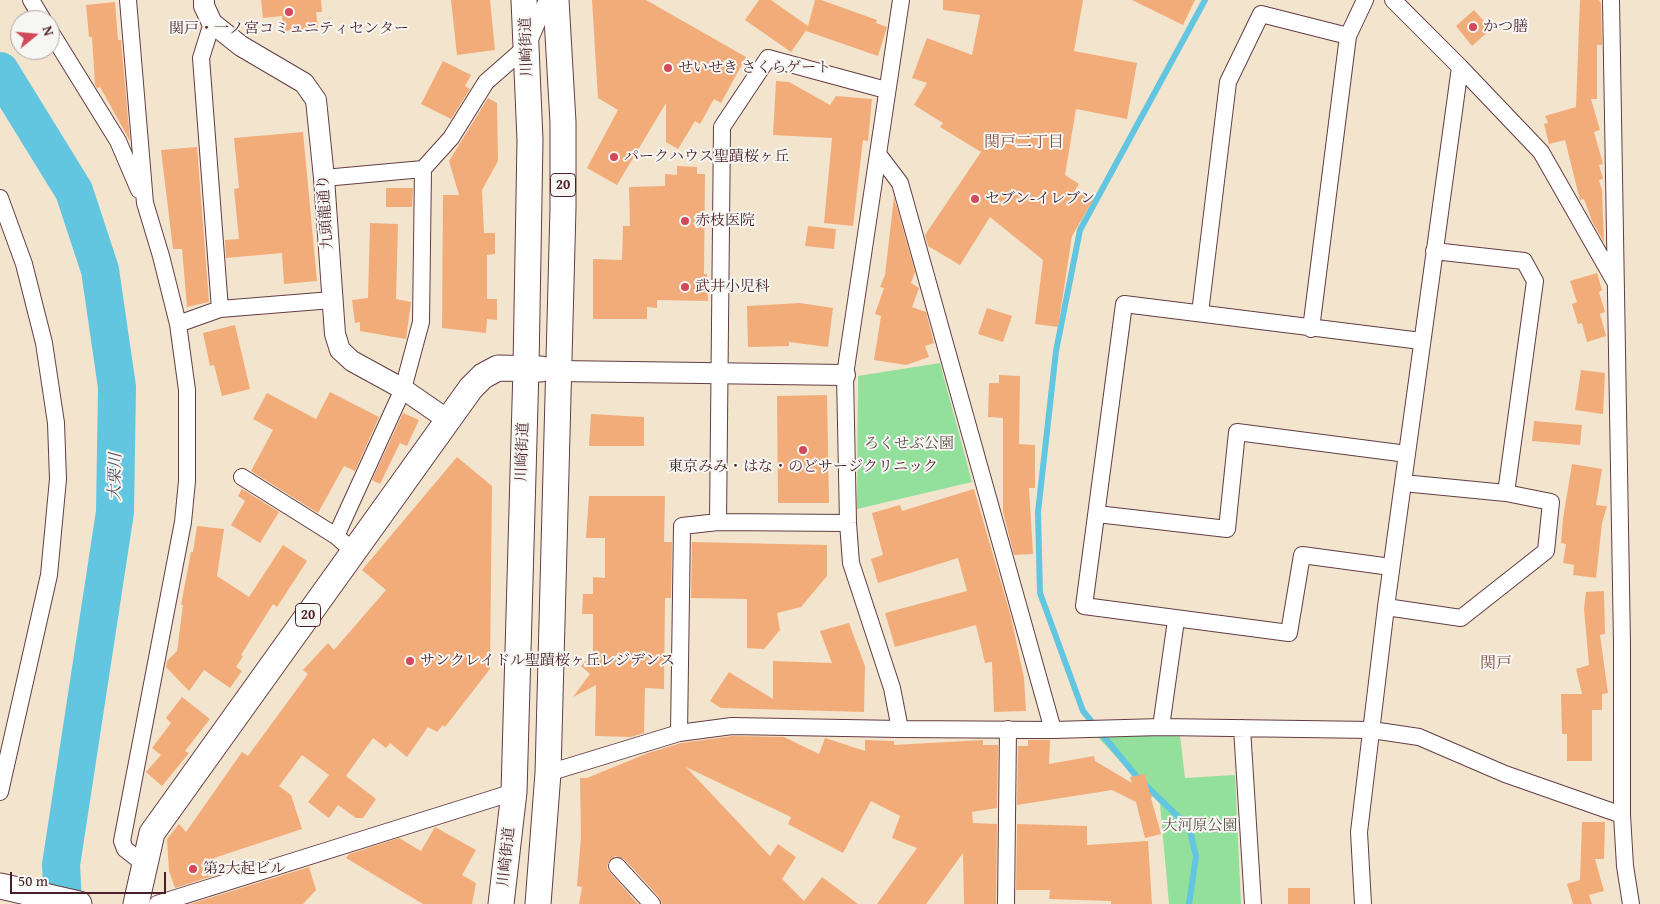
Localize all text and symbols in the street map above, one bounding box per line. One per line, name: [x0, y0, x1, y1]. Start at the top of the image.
marker: 関戸・一ノ宮コミュニティセンター: [283, 6, 295, 18]
north arrow: [10, 10, 60, 60]
street label: 川崎街道: [517, 17, 537, 77]
place label: かつ膳: [1483, 18, 1528, 36]
place label: 関戸・一ノ宮コミュニティセンター: [169, 20, 409, 38]
marker: かつ膳: [1467, 21, 1479, 33]
text: N: [37, 24, 59, 38]
place label: せいせき さくらゲート: [678, 59, 831, 77]
marker: せいせき さくらゲート: [662, 62, 674, 74]
district label: 関戸二丁目: [984, 133, 1064, 153]
place label: パークハウス聖蹟桜ヶ丘: [624, 148, 789, 166]
marker: パークハウス聖蹟桜ヶ丘: [608, 151, 620, 163]
street label: 九頭龍通り: [314, 174, 338, 250]
road number: 20: [550, 174, 576, 196]
place label: セブン-イレブン: [985, 190, 1095, 208]
marker: セブン-イレブン: [969, 193, 981, 205]
place label: 赤枝医院: [695, 212, 755, 230]
marker: 赤枝医院: [679, 215, 691, 227]
place label: 武井小児科: [695, 278, 770, 296]
marker: 武井小児科: [679, 281, 691, 293]
street label: 川崎街道: [513, 422, 533, 482]
park label: ろくせぶ公園: [864, 435, 954, 453]
marker: 東京みみ・はな・のどサージクリニック: [797, 444, 809, 456]
water label: 大栗川: [106, 453, 126, 501]
place label: 東京みみ・はな・のどサージクリニック: [668, 458, 938, 476]
road number: 20: [296, 604, 320, 626]
place label: サンクレイドル聖蹟桜ヶ丘レジデンス: [420, 652, 675, 670]
district label: 関戸: [1480, 654, 1512, 674]
marker: サンクレイドル聖蹟桜ヶ丘レジデンス: [404, 655, 416, 667]
park label: 大河原公園: [1163, 817, 1237, 835]
street label: 川崎街道: [495, 826, 519, 888]
place label: 第2大起ビル: [203, 860, 285, 878]
scale bar: [12, 862, 169, 894]
marker: 第2大起ビル: [187, 863, 199, 875]
text: 50 m: [18, 870, 48, 891]

